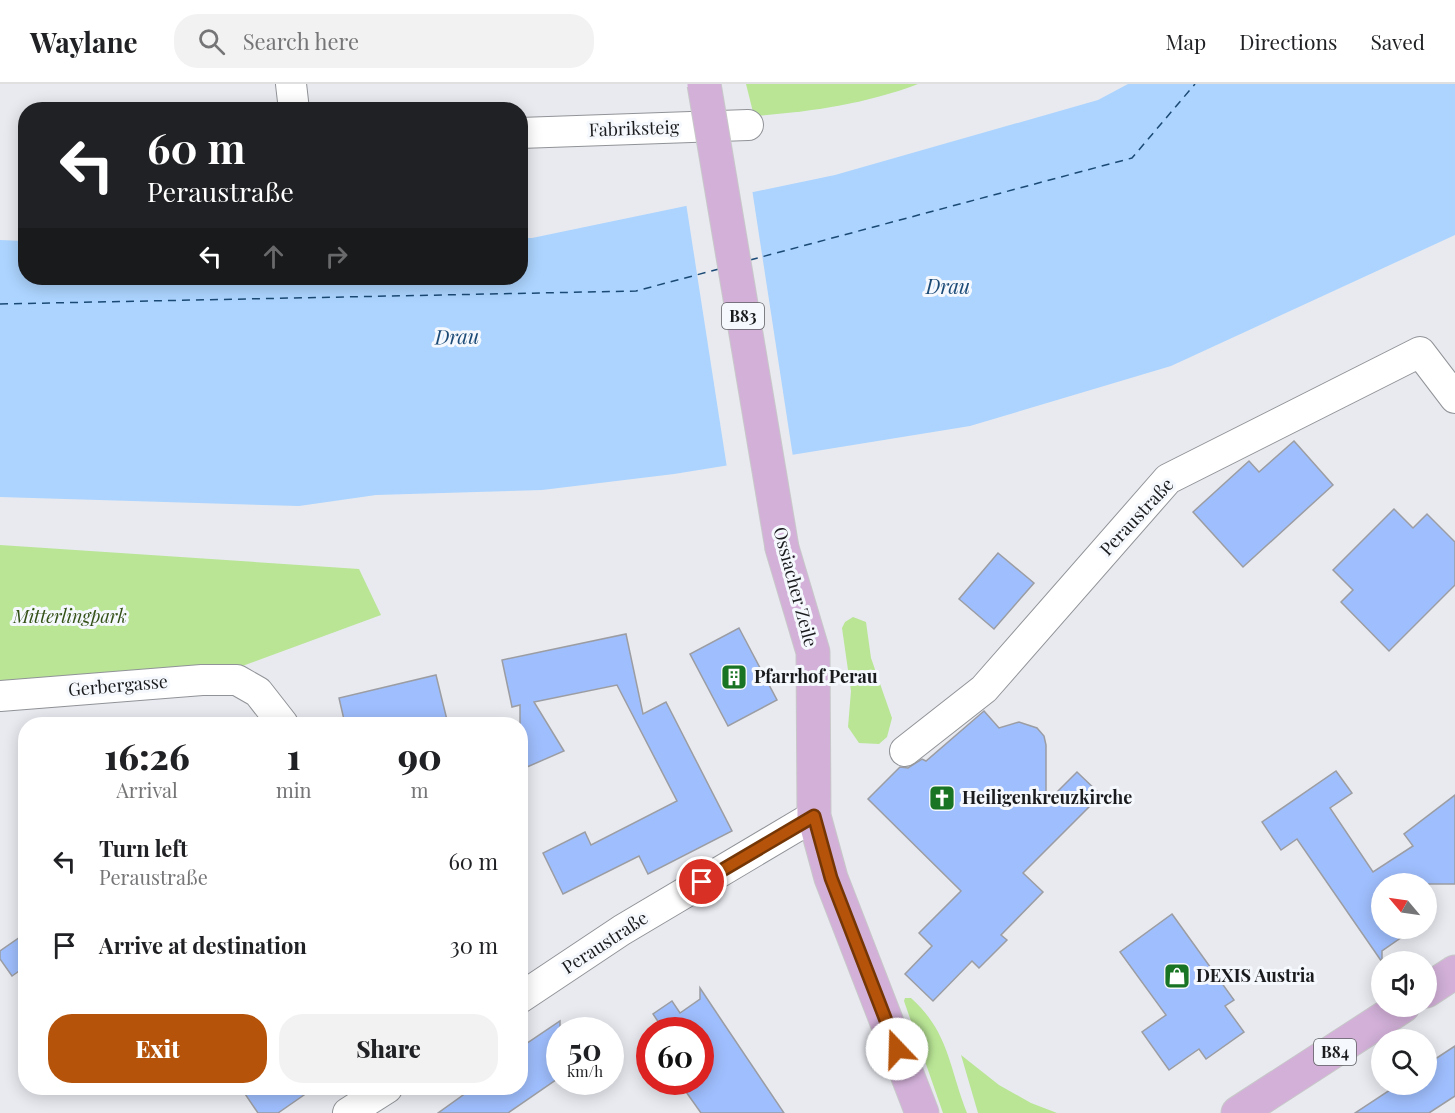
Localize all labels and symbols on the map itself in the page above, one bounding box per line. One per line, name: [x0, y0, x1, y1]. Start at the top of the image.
street label: Fabriksteig: [588, 114, 680, 142]
water label: Drau: [925, 272, 970, 299]
road number: B83: [722, 303, 764, 329]
water label: Drau: [434, 322, 479, 349]
street label: Peraustraße: [1094, 472, 1178, 560]
street label: Ossiacher Zeile: [768, 524, 824, 649]
park label: Mitterlingpark: [12, 604, 127, 628]
building icon: Pfarrhof Perau: [719, 662, 749, 692]
place label: Pfarrhof Perau: [754, 664, 878, 688]
street label: Gerbergasse: [67, 669, 169, 701]
church icon: Heiligenkreuzkirche: [927, 783, 957, 813]
place label: Heiligenkreuzkirche: [962, 785, 1132, 809]
pin: [676, 856, 727, 907]
north arrow: [1371, 873, 1437, 939]
street label: Peraustraße: [557, 905, 652, 979]
shop icon: DEXIS Austria: [1162, 961, 1192, 991]
place label: DEXIS Austria: [1196, 963, 1316, 987]
speed limit sign: 60: [636, 1017, 714, 1095]
position arrow: [865, 1017, 929, 1081]
road number: B84: [1314, 1039, 1356, 1065]

